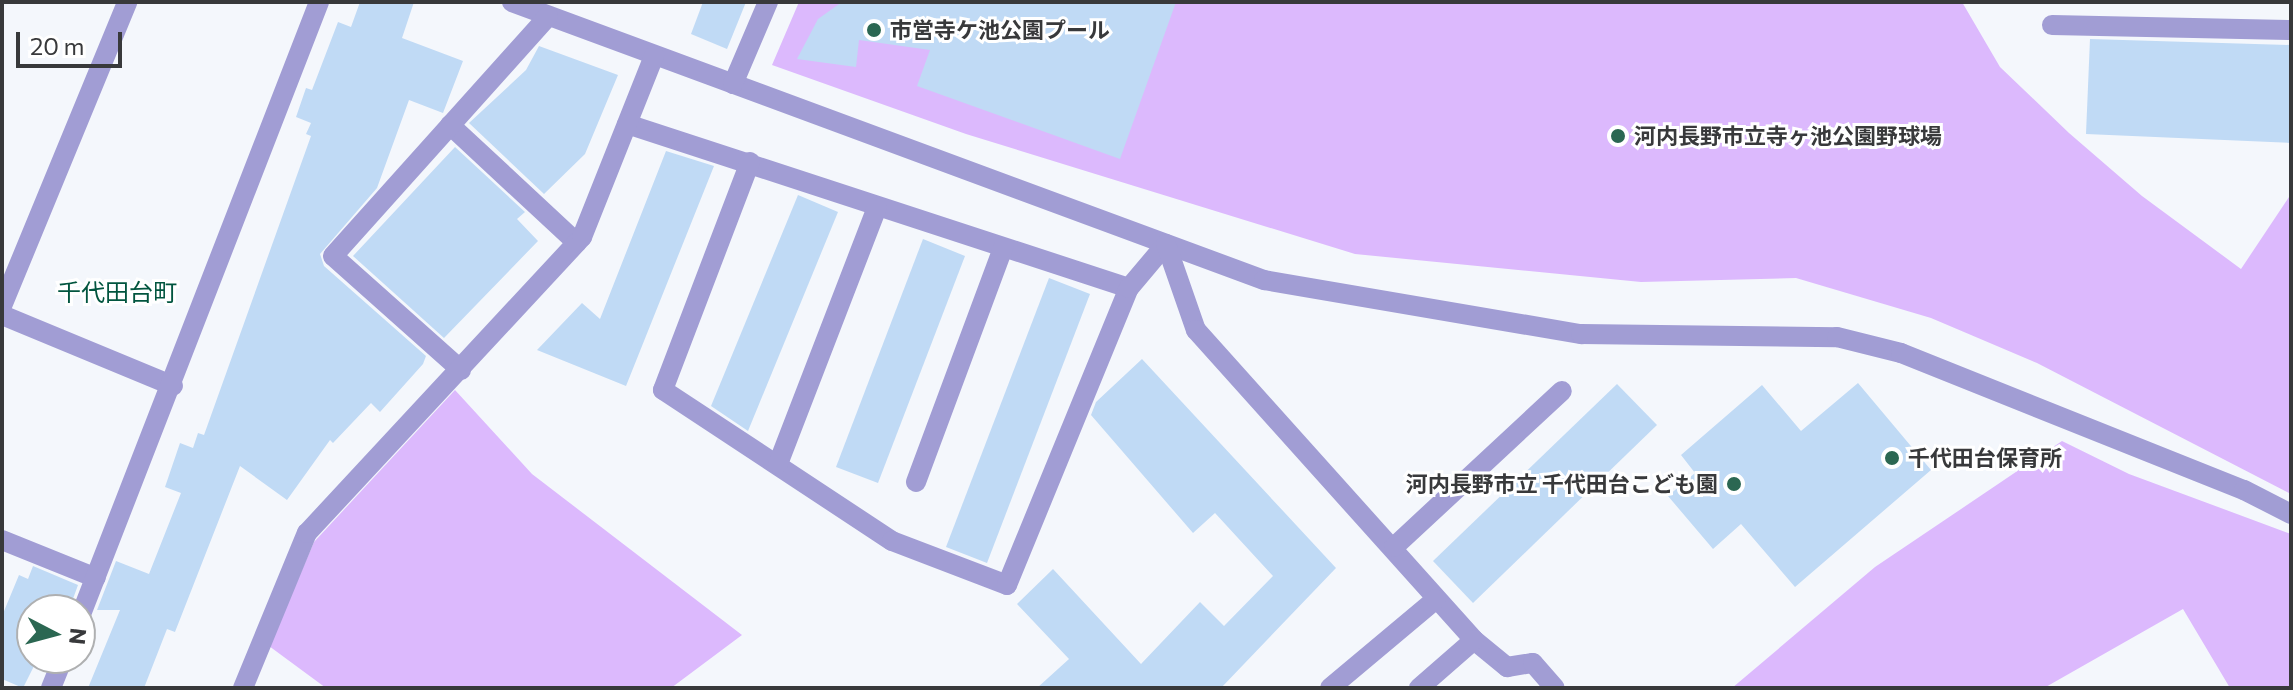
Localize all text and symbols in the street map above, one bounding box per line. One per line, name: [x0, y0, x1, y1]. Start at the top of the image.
scale bar: [20, 16, 126, 66]
place label: 市営寺ケ池公園プール: [890, 17, 1110, 43]
marker: 市営寺ケ池公園プール: [865, 21, 883, 39]
text: 20 m: [30, 31, 84, 60]
place label: 河内長野市立寺ヶ池公園野球場: [1634, 123, 1942, 149]
marker: 河内長野市立寺ヶ池公園野球場: [1609, 127, 1627, 145]
district label: 千代田台町: [57, 278, 177, 306]
place label: 千代田台保育所: [1908, 445, 2062, 471]
marker: 千代田台保育所: [1883, 449, 1901, 467]
place label: 河内長野市立 千代田台こども園: [1406, 471, 1718, 497]
marker: 河内長野市立 千代田台こども園: [1725, 475, 1743, 493]
north arrow: [16, 594, 96, 674]
text: N: [64, 627, 93, 646]

